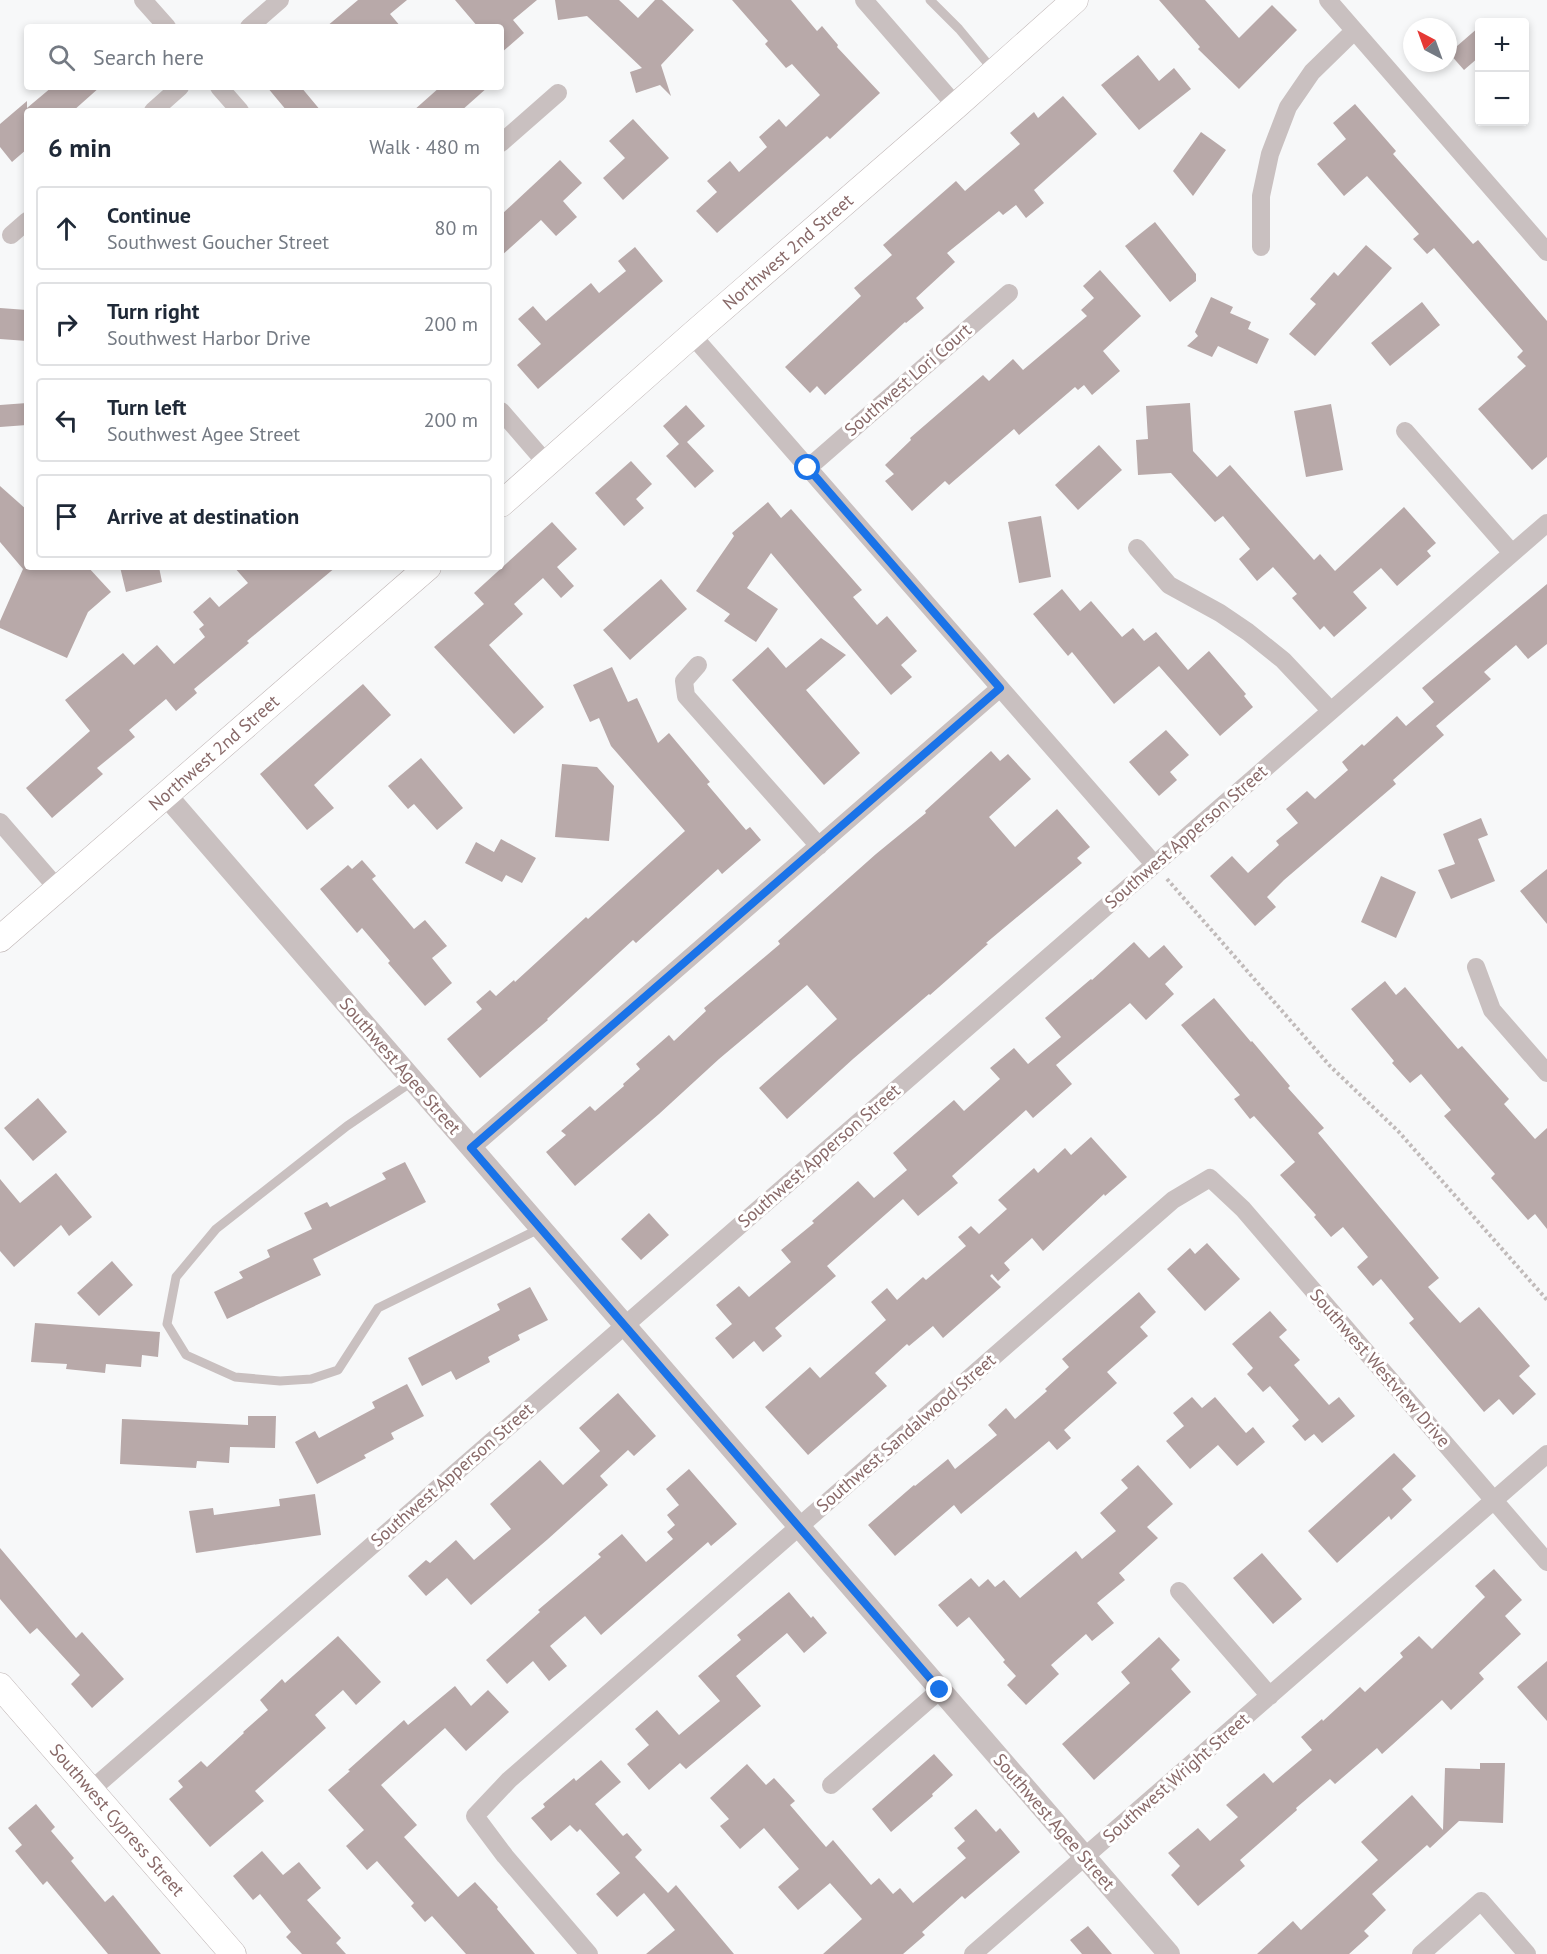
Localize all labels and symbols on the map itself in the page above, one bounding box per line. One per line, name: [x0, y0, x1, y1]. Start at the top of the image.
north arrow: [1403, 18, 1457, 72]
street label: Northwest 2nd Street: [718, 189, 858, 314]
street label: Southwest Lori Court: [839, 318, 976, 441]
route start: [794, 454, 820, 480]
street label: Northwest 2nd Street: [144, 690, 284, 815]
street label: Southwest Apperson Street: [1100, 760, 1272, 914]
street label: Southwest Agee Street: [335, 993, 466, 1139]
street label: Southwest Apperson Street: [733, 1079, 905, 1233]
street label: Southwest Westview Drive: [1305, 1284, 1455, 1452]
street label: Southwest Sandalwood Street: [811, 1348, 1000, 1517]
street label: Southwest Apperson Street: [366, 1398, 538, 1552]
route end: [926, 1676, 952, 1702]
street label: Southwest Wright Street: [1098, 1708, 1254, 1848]
street label: Southwest Cypress Street: [45, 1739, 190, 1901]
street label: Southwest Agee Street: [989, 1749, 1120, 1895]

